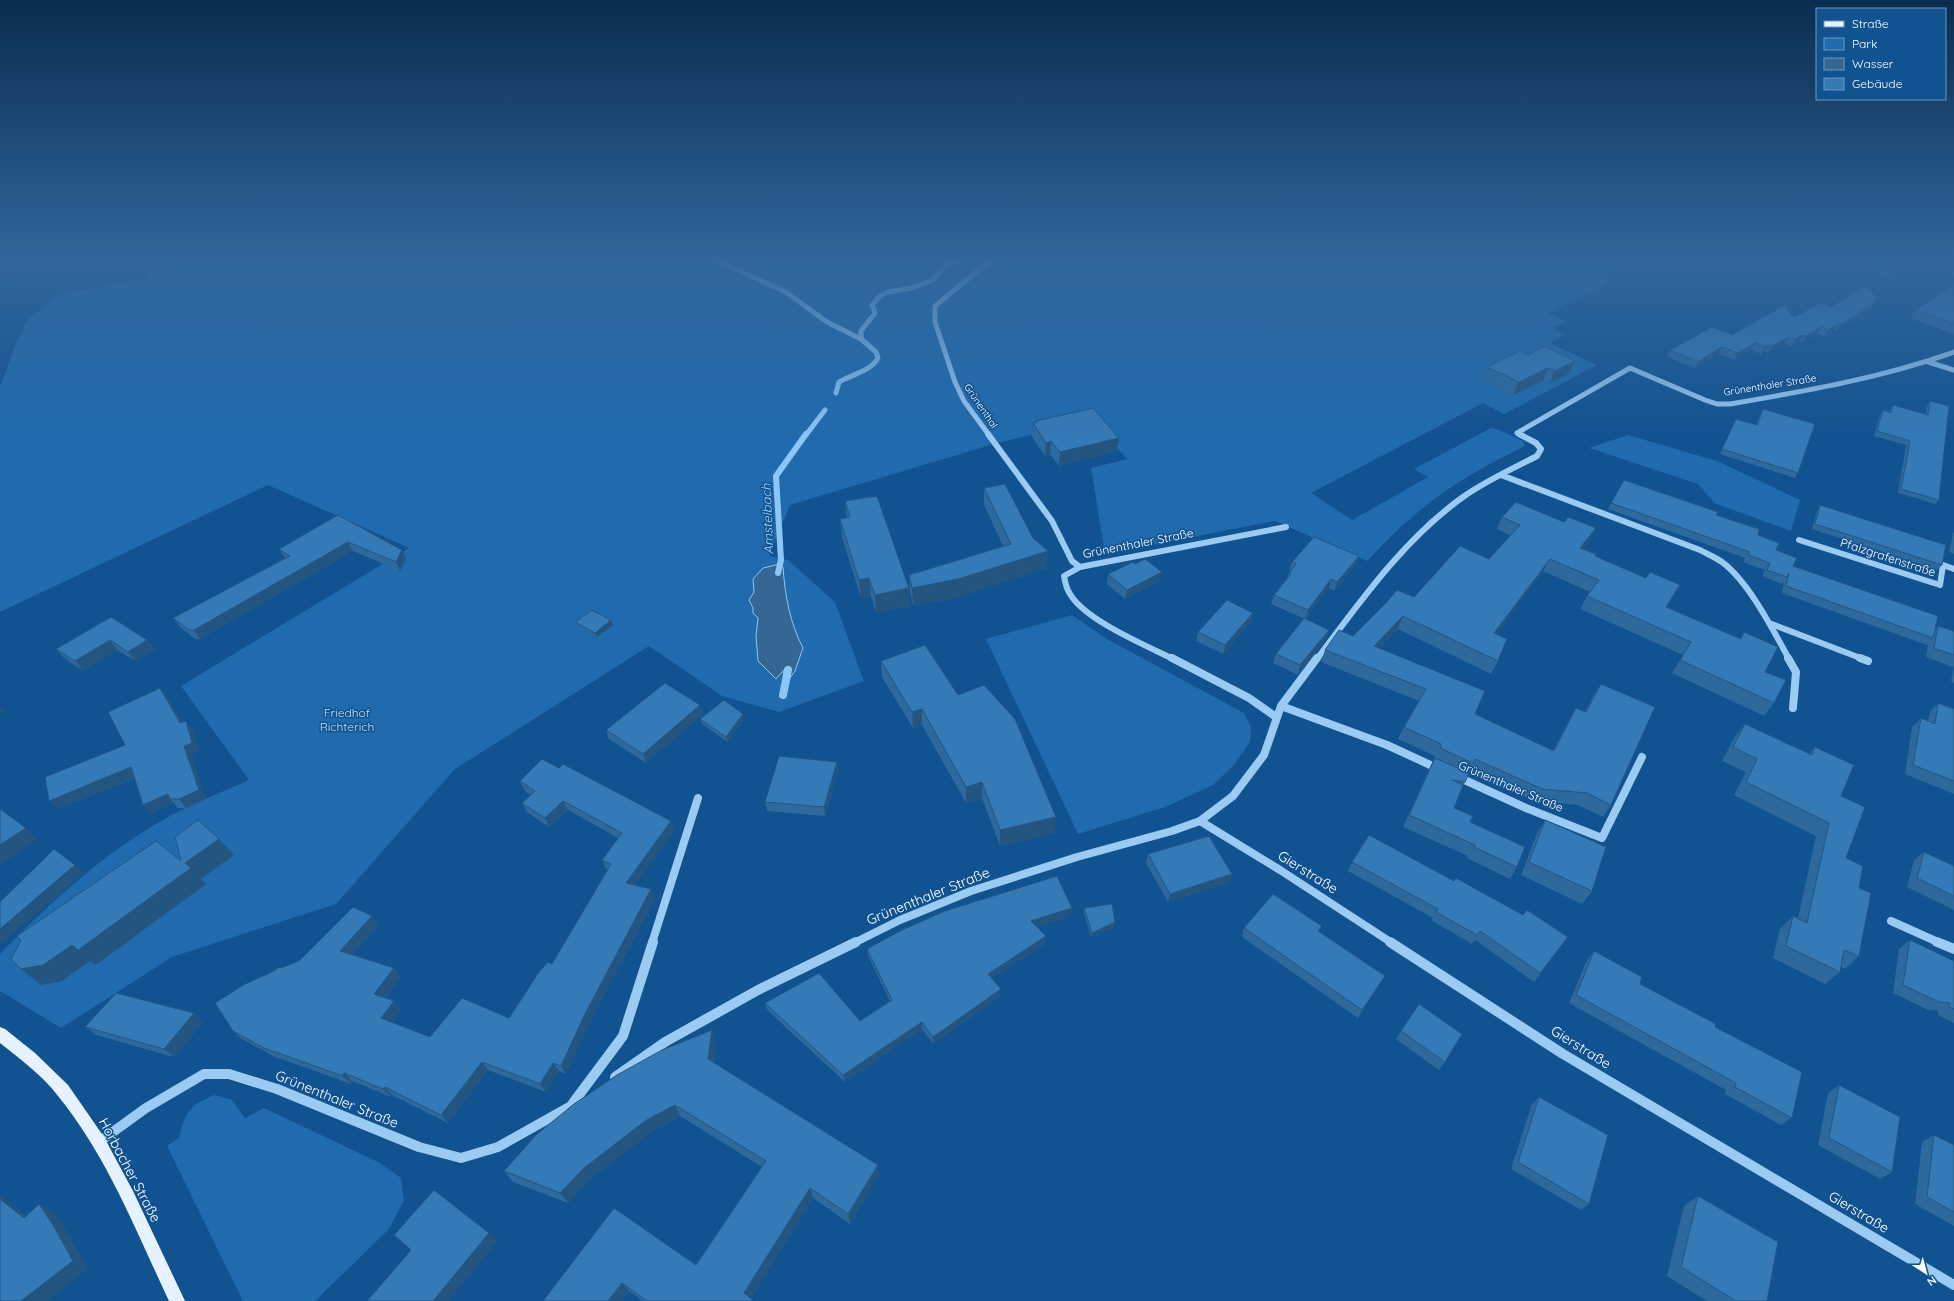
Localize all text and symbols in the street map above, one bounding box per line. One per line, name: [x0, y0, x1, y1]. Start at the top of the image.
legend: [1816, 8, 1946, 100]
text: Straße: [1852, 16, 1889, 31]
text: Park: [1852, 36, 1877, 51]
text: Wasser: [1852, 56, 1894, 71]
text: Gebäude: [1852, 76, 1903, 91]
street label: Grünenthaler Straße: [1723, 371, 1818, 399]
street label: Grünenthal: [961, 381, 1001, 431]
water label: Amstelbach: [758, 483, 776, 555]
street label: Grünenthaler Straße: [1081, 525, 1195, 561]
street label: Pfalzgrafenstraße: [1838, 534, 1938, 580]
park label: Friedhof Richterich: [320, 705, 374, 734]
street label: Grünenthaler Straße: [1456, 757, 1566, 815]
street label: Gierstraße: [1275, 846, 1341, 898]
street label: Grünenthaler Straße: [864, 863, 992, 929]
street label: Gierstraße: [1548, 1021, 1614, 1073]
street label: Grünenthaler Straße: [273, 1066, 401, 1132]
street label: Horbacher Straße: [95, 1115, 165, 1225]
street label: Gierstraße: [1825, 1187, 1893, 1237]
north arrow: [1906, 1253, 1946, 1293]
text: N: [1924, 1273, 1939, 1289]

